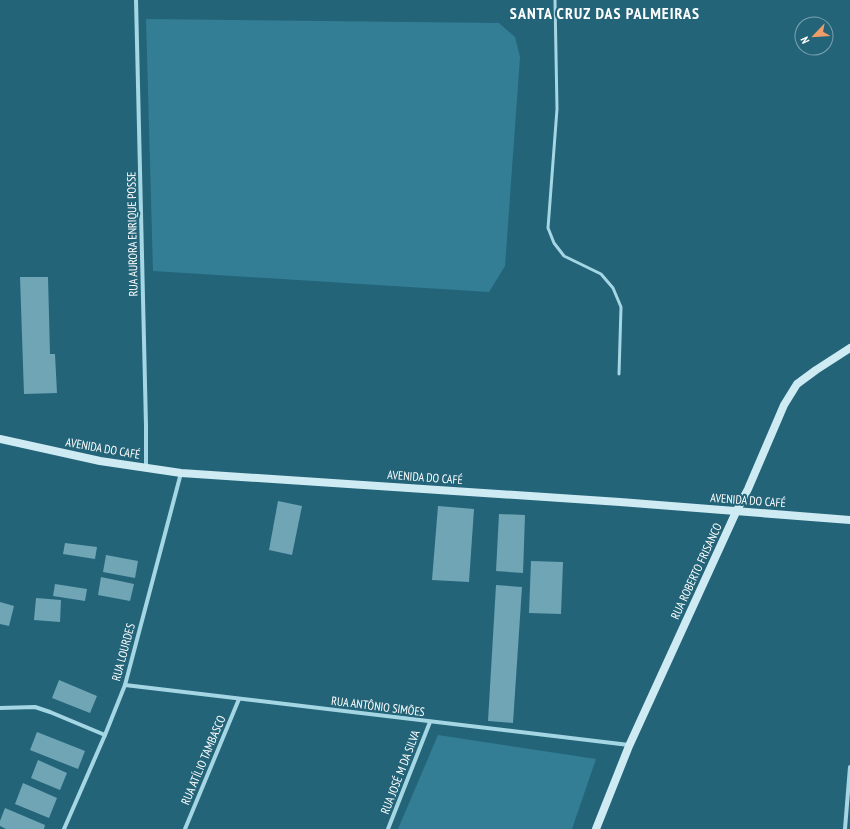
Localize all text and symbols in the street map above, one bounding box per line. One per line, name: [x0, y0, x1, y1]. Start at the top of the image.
district label: SANTA CRUZ DAS PALMEIRAS: [510, 3, 700, 23]
north arrow: [794, 16, 834, 56]
text: N: [797, 35, 813, 46]
street label: RUA AURORA ENRIQUE POSSE: [123, 172, 141, 296]
street label: AVENIDA DO CAFÉ: [65, 434, 141, 462]
street label: AVENIDA DO CAFÉ: [387, 467, 463, 487]
street label: AVENIDA DO CAFÉ: [710, 490, 786, 510]
street label: RUA ROBERTO FRISANCO: [667, 520, 725, 622]
street label: RUA LOURDES: [108, 621, 138, 683]
street label: RUA ANTÔNIO SIMÕES: [330, 693, 426, 719]
street label: RUA ATÍLIO TAMBASCO: [177, 713, 229, 807]
street label: RUA JOSÉ M DA SILVA: [377, 728, 423, 816]

